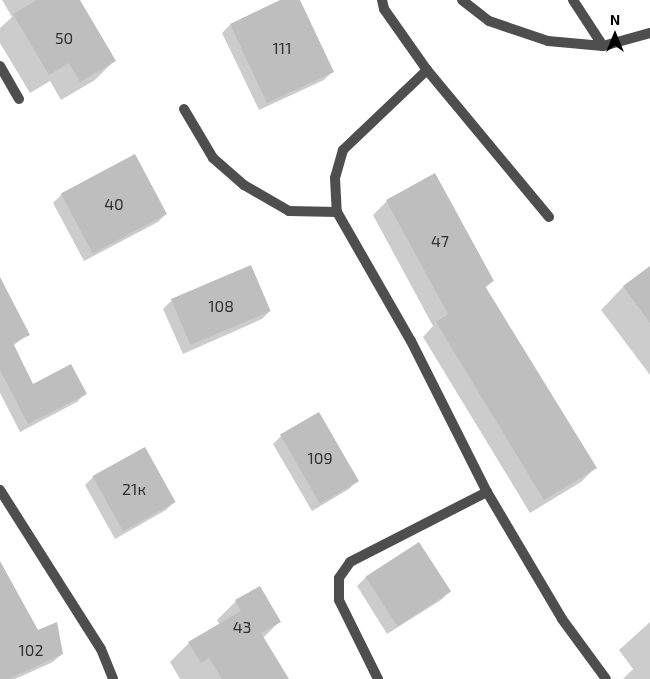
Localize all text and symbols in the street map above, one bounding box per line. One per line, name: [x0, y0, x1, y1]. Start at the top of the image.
north arrow: [590, 10, 640, 60]
text: N: [610, 11, 620, 28]
house number: 50: [55, 28, 73, 48]
house number: 111: [272, 38, 292, 58]
house number: 40: [104, 194, 124, 214]
house number: 47: [431, 231, 449, 251]
house number: 108: [208, 296, 234, 316]
house number: 109: [307, 448, 333, 468]
house number: 21к: [122, 479, 146, 499]
house number: 43: [233, 617, 251, 637]
house number: 102: [18, 640, 44, 660]

